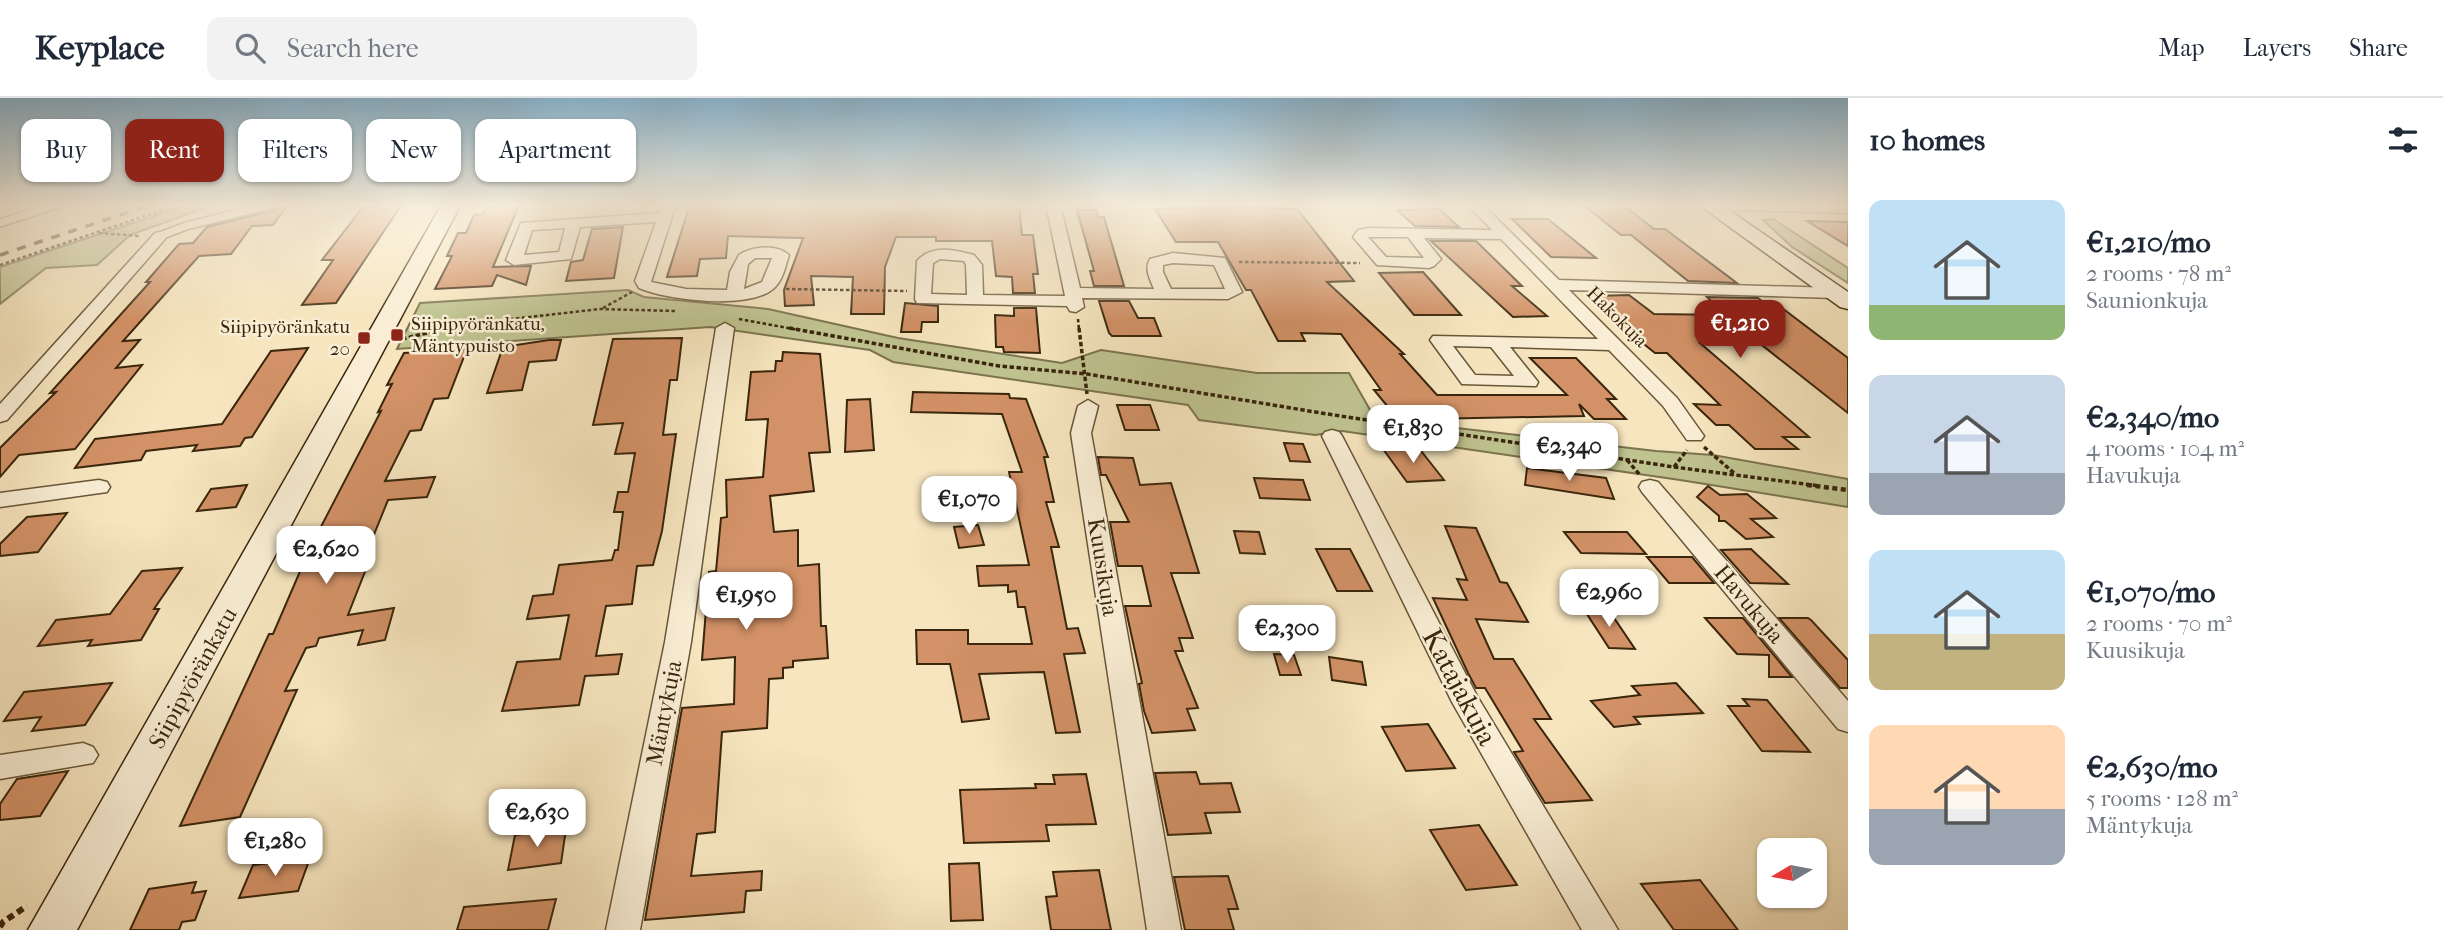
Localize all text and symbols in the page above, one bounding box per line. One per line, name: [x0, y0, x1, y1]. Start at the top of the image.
search box: [207, 17, 697, 80]
text: Keyplace: [35, 29, 165, 68]
icon: search: [231, 29, 269, 67]
text: Search here: [287, 33, 419, 64]
text: Map: [2159, 34, 2205, 62]
text: Layers: [2243, 34, 2311, 62]
text: Share: [2349, 34, 2408, 62]
chip: Buy: [21, 119, 111, 182]
chip: Rent: [125, 119, 224, 182]
chip: Filters: [238, 119, 352, 182]
chip: New: [366, 119, 461, 182]
chip: Apartment: [475, 119, 636, 182]
icon: filters: [2384, 121, 2422, 159]
text: 10 homes: [1869, 123, 1985, 158]
text: €1,210/mo: [2086, 225, 2211, 260]
icon: home: [1925, 228, 2009, 312]
text: 2 rooms · 78 m²: [2086, 260, 2231, 287]
street label: Hakokuja: [1582, 282, 1652, 352]
text: Saunionkuja: [2086, 287, 2208, 314]
pin: €1,210: [1683, 300, 1797, 360]
text: €1,210: [1710, 309, 1770, 336]
place label: Siipipyöränkatu, Mäntypuisto: [411, 313, 545, 357]
place label: Siipipyöränkatu 20: [220, 316, 350, 360]
marker: Siipipyöränkatu, Mäntypuisto: [389, 327, 405, 343]
marker: Siipipyöränkatu 20: [356, 330, 372, 346]
text: €2,340/mo: [2086, 400, 2219, 435]
icon: home: [1925, 403, 2009, 487]
pin: €1,830: [1356, 406, 1470, 465]
text: €1,830: [1383, 414, 1443, 441]
pin: €2,340: [1512, 424, 1626, 483]
text: €2,340: [1536, 432, 1602, 459]
text: 4 rooms · 104 m²: [2086, 435, 2244, 462]
text: Havukuja: [2086, 462, 2180, 489]
pin: €1,070: [912, 476, 1026, 536]
text: €1,070: [937, 485, 1001, 512]
street label: Kuusikuja: [1082, 516, 1124, 618]
pin: €2,620: [269, 526, 383, 586]
text: €2,620: [292, 535, 360, 562]
street label: Havukuja: [1708, 559, 1790, 649]
pin: €2,960: [1552, 570, 1666, 629]
pin: €1,950: [689, 573, 803, 632]
text: €1,070/mo: [2086, 575, 2216, 610]
text: €2,960: [1575, 578, 1643, 605]
icon: home: [1925, 578, 2009, 662]
text: €1,950: [716, 581, 776, 608]
street label: Siipipyöränkatu: [143, 603, 243, 753]
pin: €2,300: [1230, 606, 1344, 665]
text: 2 rooms · 70 m²: [2086, 610, 2232, 637]
text: €2,300: [1255, 614, 1319, 641]
street label: Katajakuja: [1416, 623, 1505, 752]
text: Kuusikuja: [2086, 637, 2185, 664]
street label: Mäntykuja: [641, 658, 687, 768]
text: €2,630/mo: [2086, 750, 2218, 785]
icon: home: [1925, 753, 2009, 837]
text: 5 rooms · 128 m²: [2086, 785, 2238, 812]
pin: €2,630: [480, 790, 594, 849]
text: €2,630: [505, 798, 569, 825]
text: Mäntykuja: [2086, 812, 2193, 839]
pin: €1,280: [218, 818, 332, 878]
text: €1,280: [244, 827, 306, 854]
north arrow: [1757, 838, 1827, 908]
map controls: [1757, 838, 1827, 908]

